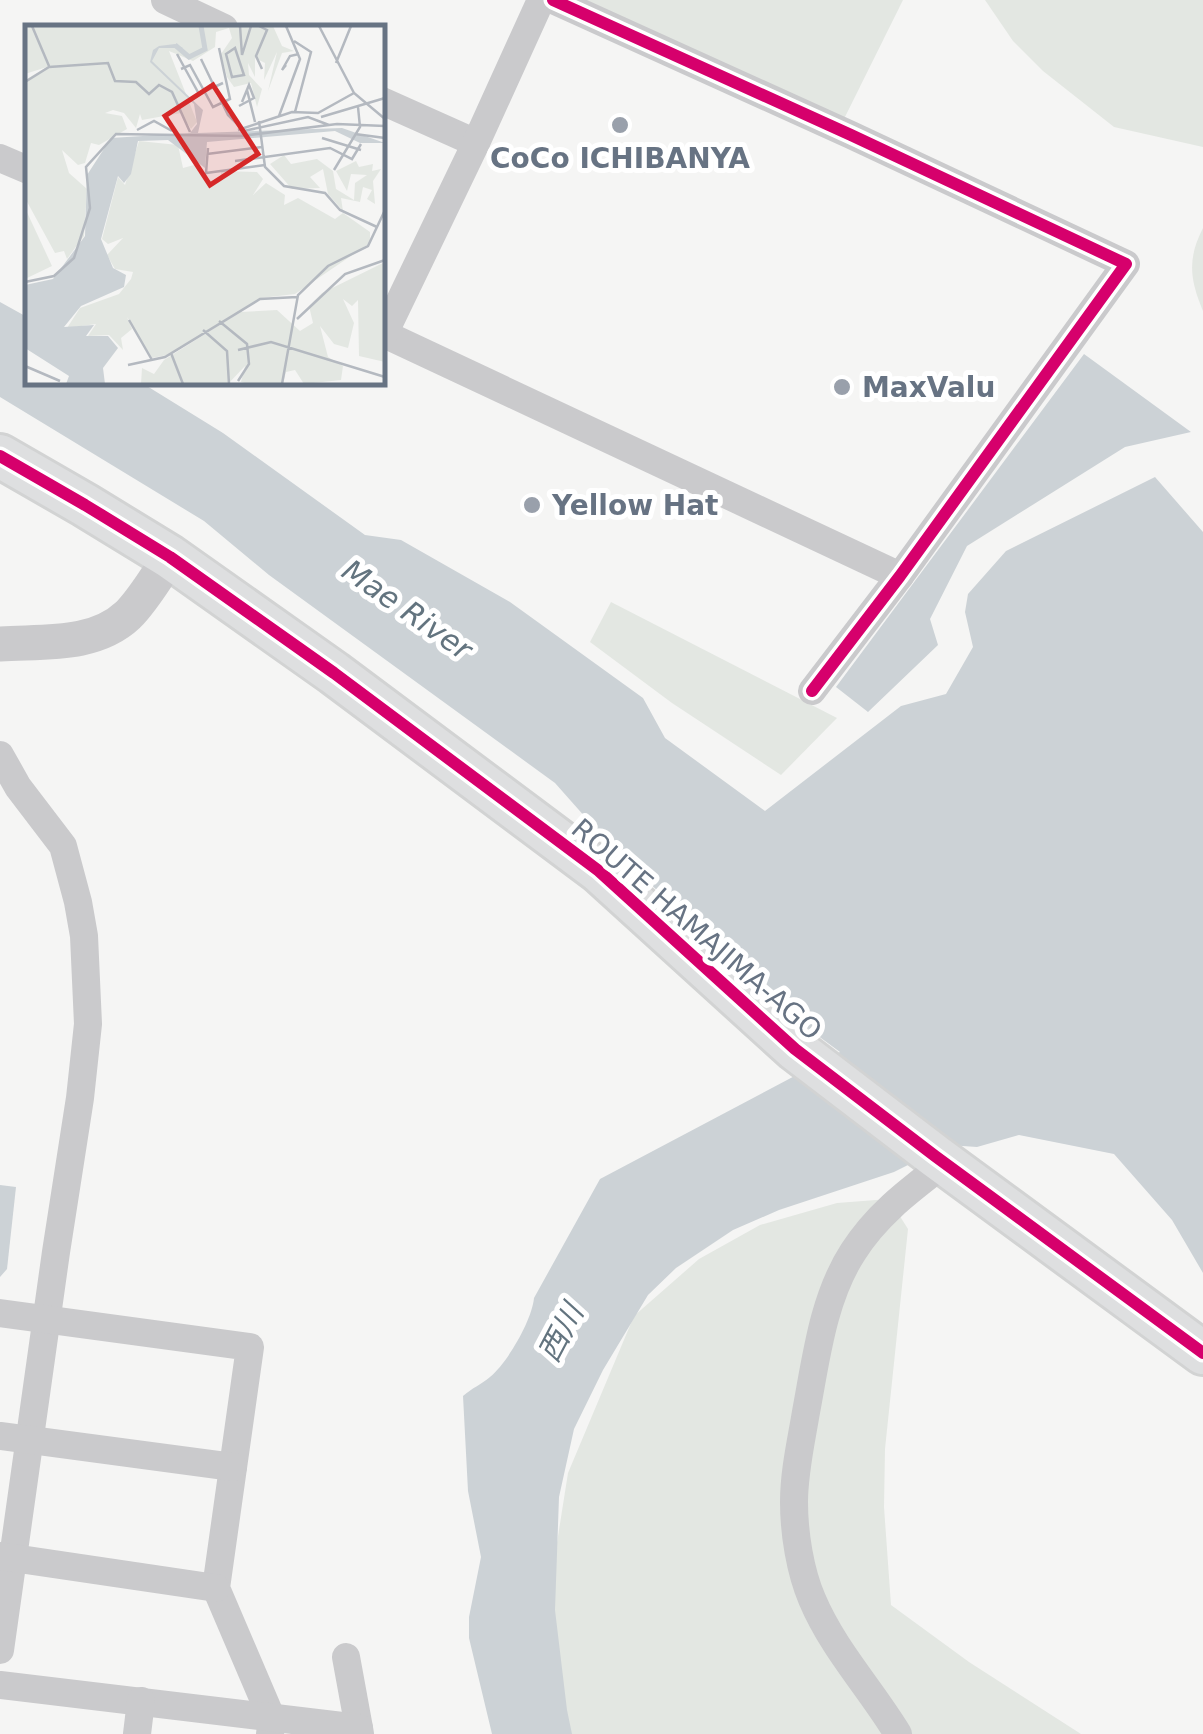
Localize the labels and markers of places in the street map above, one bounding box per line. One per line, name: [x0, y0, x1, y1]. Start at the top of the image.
marker: CoCo ICHIBANYA: [609, 114, 631, 136]
place label: CoCo ICHIBANYA: [490, 142, 750, 175]
place label: MaxValu: [862, 371, 995, 404]
marker: MaxValu: [831, 376, 853, 398]
place label: Yellow Hat: [551, 489, 718, 522]
marker: Yellow Hat: [521, 494, 543, 516]

